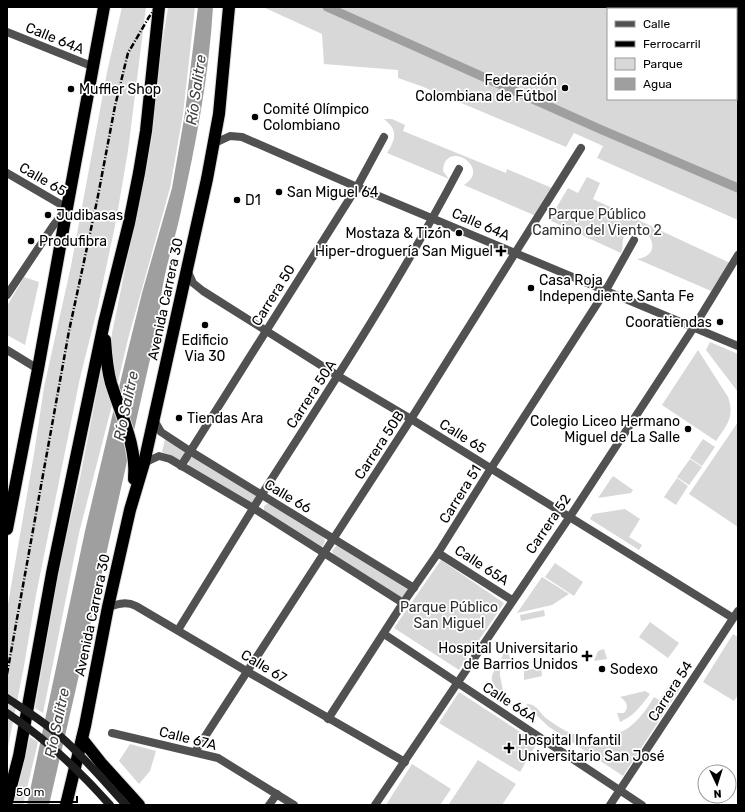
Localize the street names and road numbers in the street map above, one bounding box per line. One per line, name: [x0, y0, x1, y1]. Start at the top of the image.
street label: Calle 64A: [23, 19, 87, 58]
street label: Calle 65: [16, 159, 69, 200]
street label: Calle 64A: [449, 205, 513, 245]
street label: Avenida Carrera 30: [144, 236, 187, 362]
street label: Carrera 50: [248, 261, 299, 329]
street label: Carrera 50A: [283, 356, 340, 432]
street label: Carrera 50B: [351, 408, 408, 483]
street label: Calle 65: [436, 415, 489, 457]
street label: Carrera 51: [436, 462, 485, 527]
street label: Calle 66: [261, 476, 314, 517]
street label: Carrera 52: [522, 491, 575, 557]
street label: Calle 65A: [451, 542, 513, 590]
street label: Avenida Carrera 30: [71, 552, 114, 678]
street label: Calle 67: [238, 646, 290, 687]
street label: Carrera 54: [645, 658, 696, 725]
street label: Calle 66A: [479, 679, 541, 727]
street label: Calle 67A: [157, 723, 219, 754]

